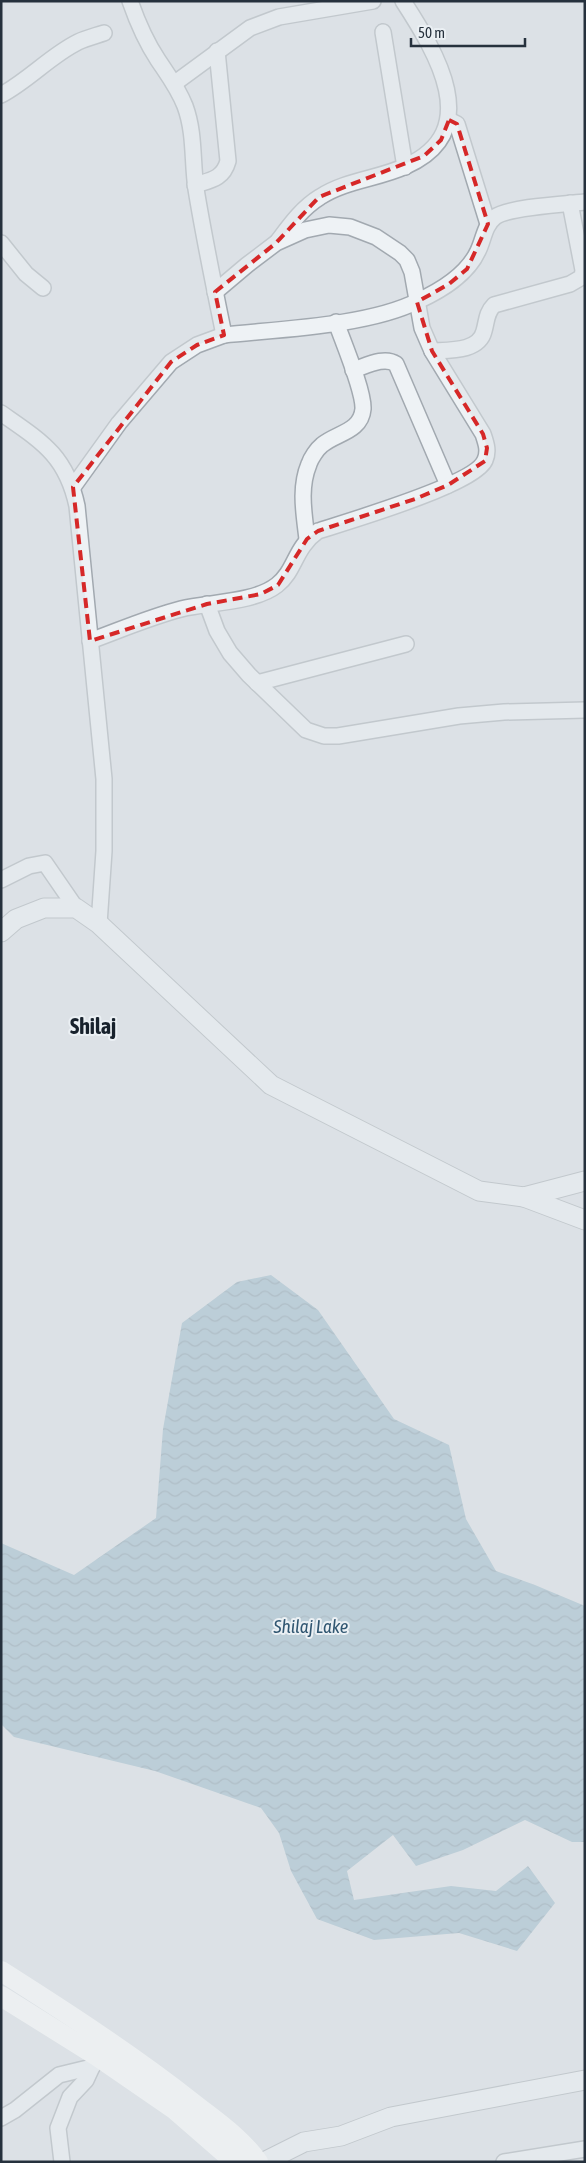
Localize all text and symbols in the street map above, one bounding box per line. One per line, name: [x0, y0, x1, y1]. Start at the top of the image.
scale bar: [411, 15, 525, 47]
text: 50 m: [418, 24, 445, 41]
district label: Shilaj: [70, 1013, 116, 1039]
water label: Shilaj Lake: [273, 1615, 348, 1637]

